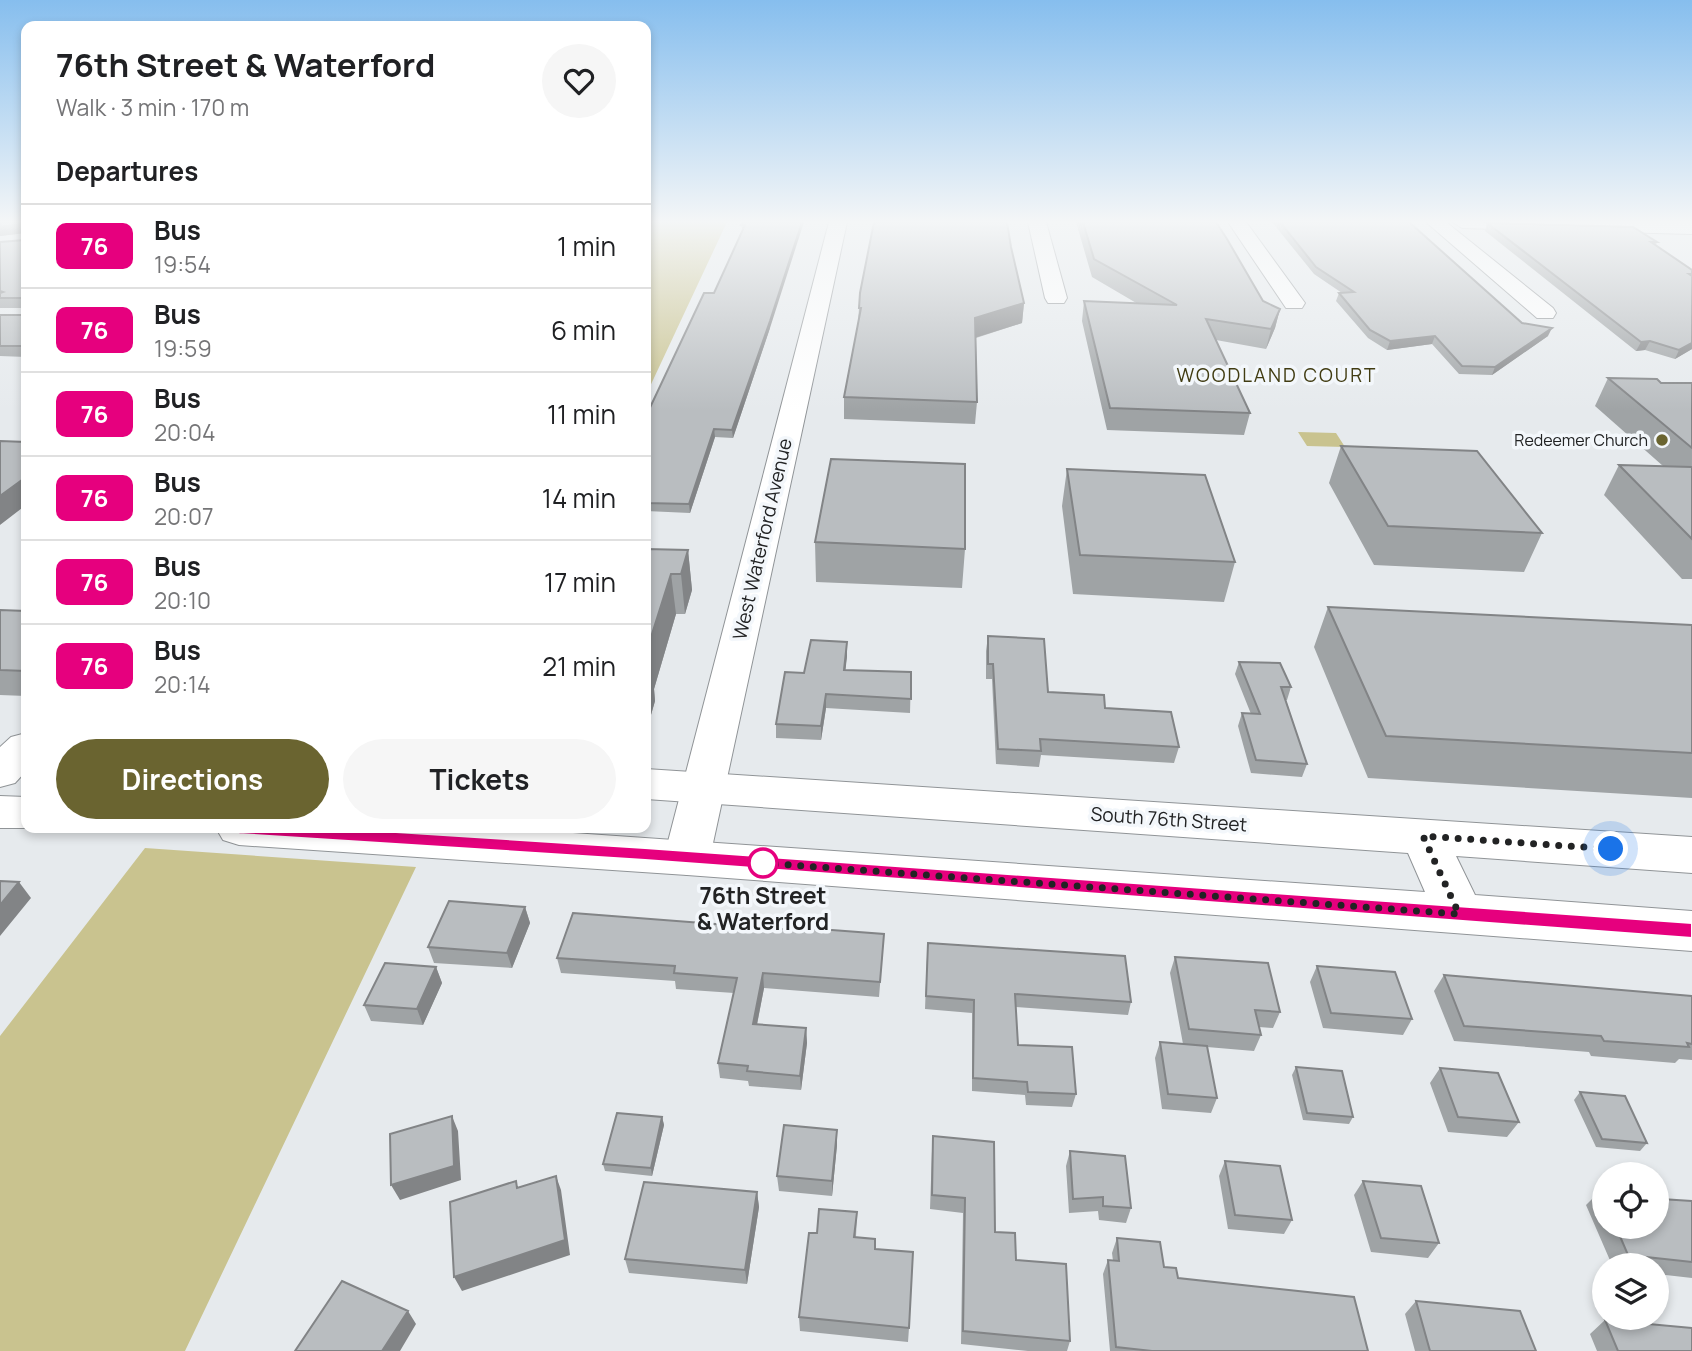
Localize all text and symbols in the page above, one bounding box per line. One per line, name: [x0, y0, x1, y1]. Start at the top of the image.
text: 76th Street & Waterford: [56, 42, 435, 87]
button: heart: [542, 44, 616, 118]
text: Walk · 3 min · 170 m: [56, 91, 249, 123]
text: Departures: [56, 153, 198, 189]
text: Bus: [154, 212, 201, 248]
text: 1 min: [557, 228, 616, 264]
text: 76: [81, 229, 108, 262]
text: 19:54: [154, 248, 211, 280]
text: Bus: [154, 296, 201, 332]
text: 6 min: [551, 312, 616, 348]
text: 76: [81, 313, 108, 346]
text: 19:59: [154, 332, 212, 364]
district label: WOODLAND COURT: [1177, 362, 1377, 388]
text: Bus: [154, 380, 201, 416]
text: 11 min: [547, 396, 616, 432]
text: 76: [81, 397, 108, 430]
text: 20:04: [154, 416, 216, 448]
place label: Redeemer Church: [1514, 429, 1648, 451]
marker: Redeemer Church: [1654, 432, 1670, 448]
street label: West Waterford Avenue: [726, 436, 798, 642]
text: Bus: [154, 464, 201, 500]
text: 14 min: [542, 480, 616, 516]
text: 76: [81, 481, 108, 514]
text: 20:07: [154, 500, 214, 532]
text: Bus: [154, 548, 201, 584]
text: 17 min: [544, 564, 616, 600]
text: 76: [81, 565, 108, 598]
text: 20:10: [154, 584, 211, 616]
text: Bus: [154, 632, 201, 668]
text: 21 min: [542, 648, 616, 684]
text: 76: [81, 649, 108, 682]
text: 20:14: [154, 668, 211, 700]
button: Directions: [56, 739, 329, 819]
button: Tickets: [343, 739, 616, 819]
street label: South 76th Street: [1090, 801, 1248, 837]
your location: [1593, 831, 1628, 866]
marker: 76th Street & Waterford: [748, 848, 778, 878]
place label: 76th Street & Waterford: [697, 879, 829, 937]
map controls: [1592, 1162, 1669, 1330]
button: locate: [1592, 1162, 1669, 1239]
button: layers: [1592, 1253, 1669, 1330]

